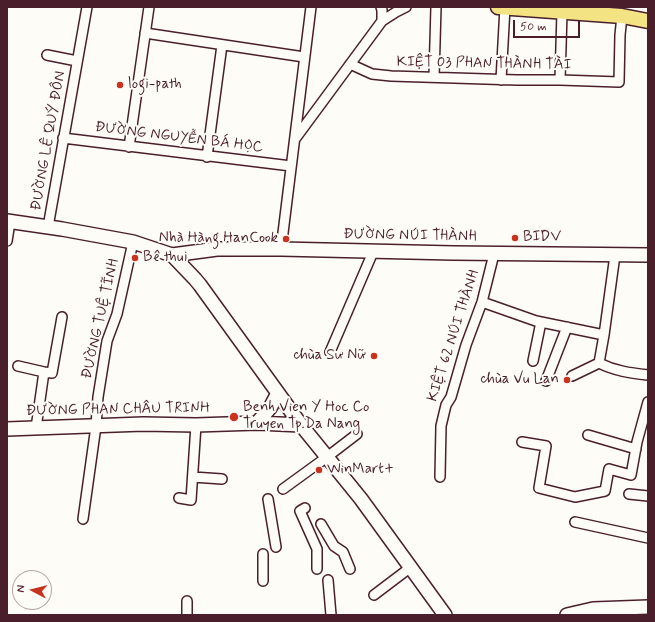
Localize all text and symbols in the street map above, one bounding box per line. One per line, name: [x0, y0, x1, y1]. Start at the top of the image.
scale bar: [515, 12, 582, 38]
text: 50 m: [520, 19, 547, 35]
street label: KIỆT 03 PHAN THÀNH TÀI: [396, 53, 572, 75]
street label: ĐƯỜNG LÊ QUÝ ĐÔN: [28, 70, 70, 212]
place label: logi-path: [128, 76, 182, 94]
marker: logi-path: [115, 80, 125, 90]
street label: ĐƯỜNG NGUYỄN BÁ HỌC: [94, 119, 264, 157]
street label: ĐƯỜNG NÚI THÀNH: [343, 226, 477, 246]
place label: BIDV: [523, 229, 562, 247]
place label: Nhà Hàng HanCook: [159, 230, 278, 248]
marker: BIDV: [510, 233, 520, 243]
marker: Nhà Hàng HanCook: [281, 234, 291, 244]
place label: Bê thui: [143, 249, 187, 267]
marker: Bê thui: [130, 253, 140, 263]
street label: ĐƯỜNG TUỆ TĨNH: [78, 257, 124, 381]
street label: KIỆT 62 NÚI THÀNH: [424, 268, 484, 404]
place label: chùa Sư Nữ: [293, 347, 366, 365]
marker: chùa Sư Nữ: [369, 351, 379, 361]
place label: chùa Vu Lan: [480, 371, 559, 389]
marker: chùa Vu Lan: [562, 375, 572, 385]
street label: ĐƯỜNG PHAN CHÂU TRINH: [26, 399, 210, 421]
place label: Benh Vien Y Hoc Co Truyen Tp.Da Nang: [243, 399, 369, 434]
marker: Benh Vien Y Hoc Co Truyen Tp.Da Nang: [228, 411, 240, 423]
place label: WinMart+: [327, 461, 394, 479]
marker: WinMart+: [314, 465, 324, 475]
north arrow: [12, 570, 52, 610]
text: N: [14, 584, 28, 593]

